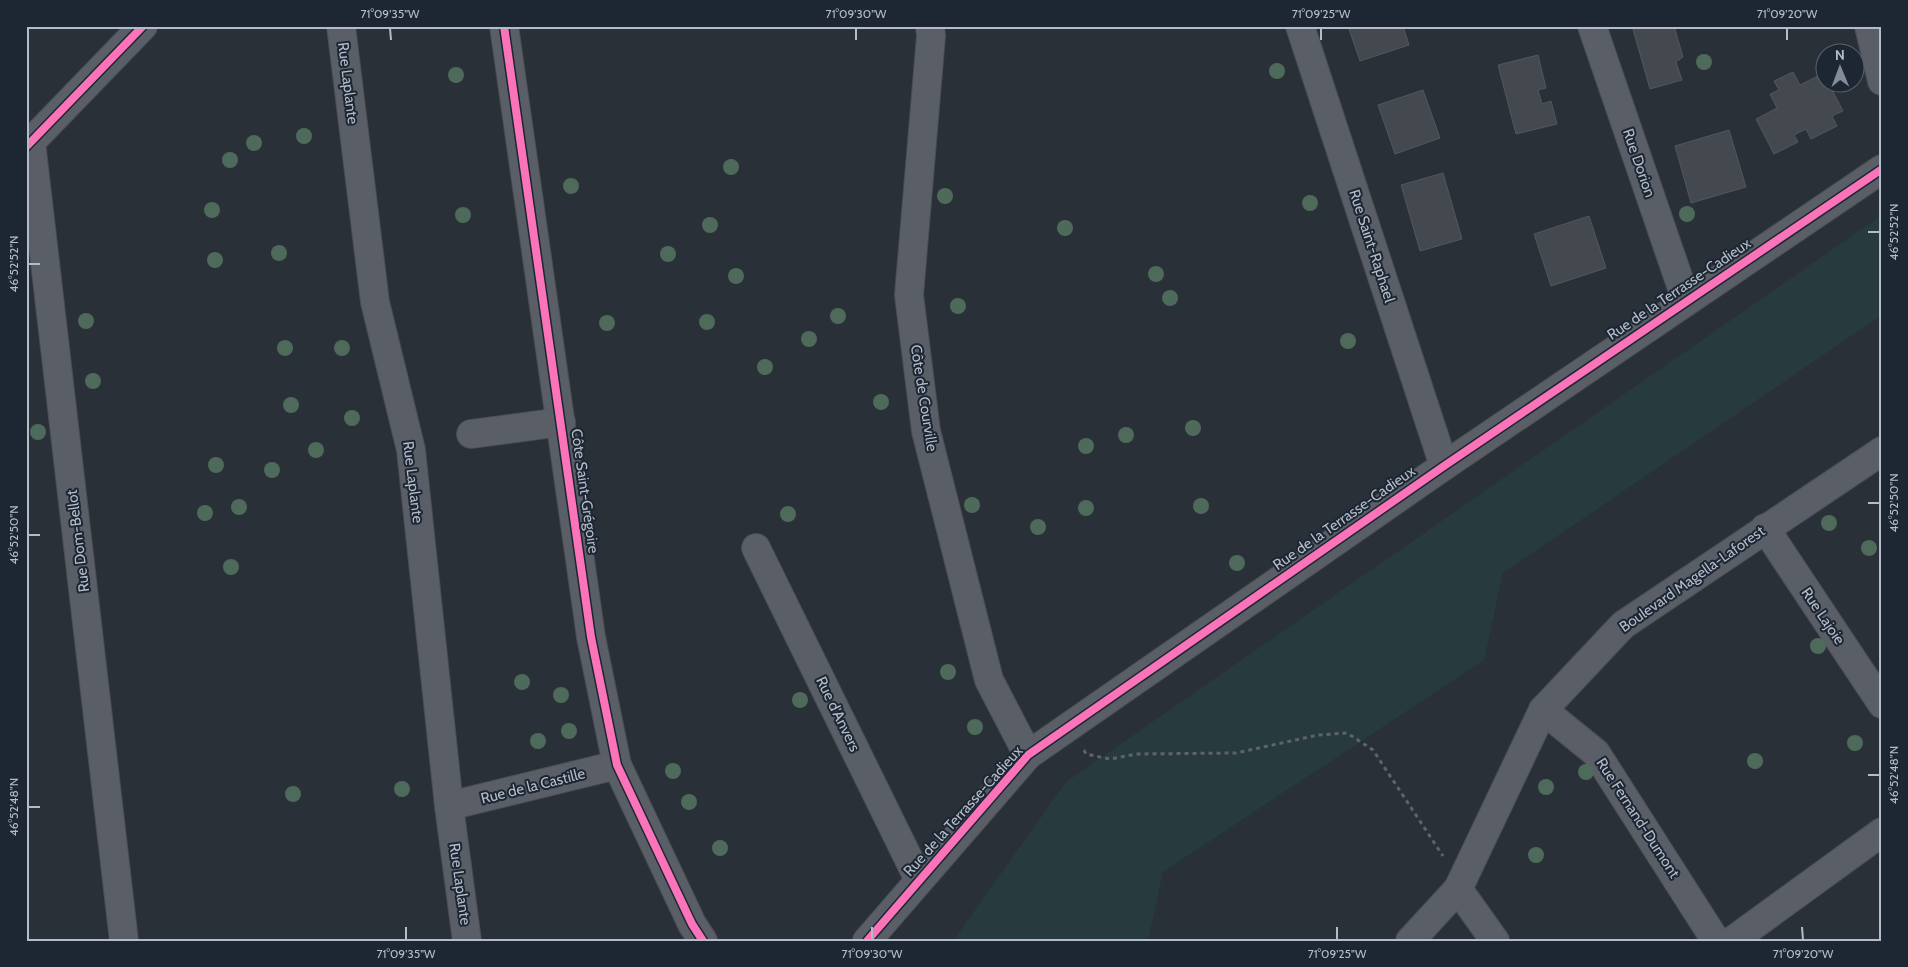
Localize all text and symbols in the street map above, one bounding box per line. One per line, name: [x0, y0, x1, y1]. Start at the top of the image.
text: 71°09'35"W: [361, 6, 420, 21]
text: 71°09'30"W: [826, 6, 887, 21]
text: 71°09'25"W: [1292, 6, 1351, 21]
text: 71°09'20"W: [1757, 6, 1818, 21]
street label: Rue Laplante: [334, 41, 362, 125]
north arrow: [1816, 42, 1866, 92]
text: N: [1835, 46, 1845, 64]
street label: Rue Dorion: [1619, 126, 1659, 200]
street label: Rue Saint-Raphael: [1345, 187, 1399, 305]
text: 46°52'52"N: [1886, 203, 1901, 261]
street label: Rue de la Terrasse-Cadieux: [1604, 234, 1754, 344]
text: 46°52'52"N: [6, 235, 21, 293]
street label: Côte de Courville: [907, 343, 941, 453]
street label: Côte Saint-Grégoire: [567, 428, 603, 555]
street label: Rue Laplante: [399, 440, 427, 524]
street label: Rue de la Terrasse-Cadieux: [1269, 462, 1419, 574]
text: 46°52'50"N: [1886, 473, 1901, 533]
street label: Rue Dom-Bellot: [63, 489, 93, 593]
text: 46°52'50"N: [6, 505, 21, 565]
street label: Boulevard Magella-Laforest: [1616, 522, 1768, 636]
street label: Rue Lajoie: [1797, 584, 1849, 648]
street label: Rue d'Anvers: [812, 673, 864, 755]
street label: Rue de la Terrasse-Cadieux: [900, 742, 1026, 880]
text: 46°52'48"N: [1886, 746, 1901, 804]
street label: Rue Fernand-Dumont: [1592, 755, 1684, 881]
street label: Rue de la Castille: [479, 764, 587, 808]
text: 46°52'48"N: [6, 778, 21, 836]
street label: Rue Laplante: [445, 842, 475, 926]
text: 71°09'35"W: [377, 946, 436, 961]
text: 71°09'30"W: [842, 946, 903, 961]
text: 71°09'25"W: [1308, 946, 1367, 961]
text: 71°09'20"W: [1773, 946, 1834, 961]

